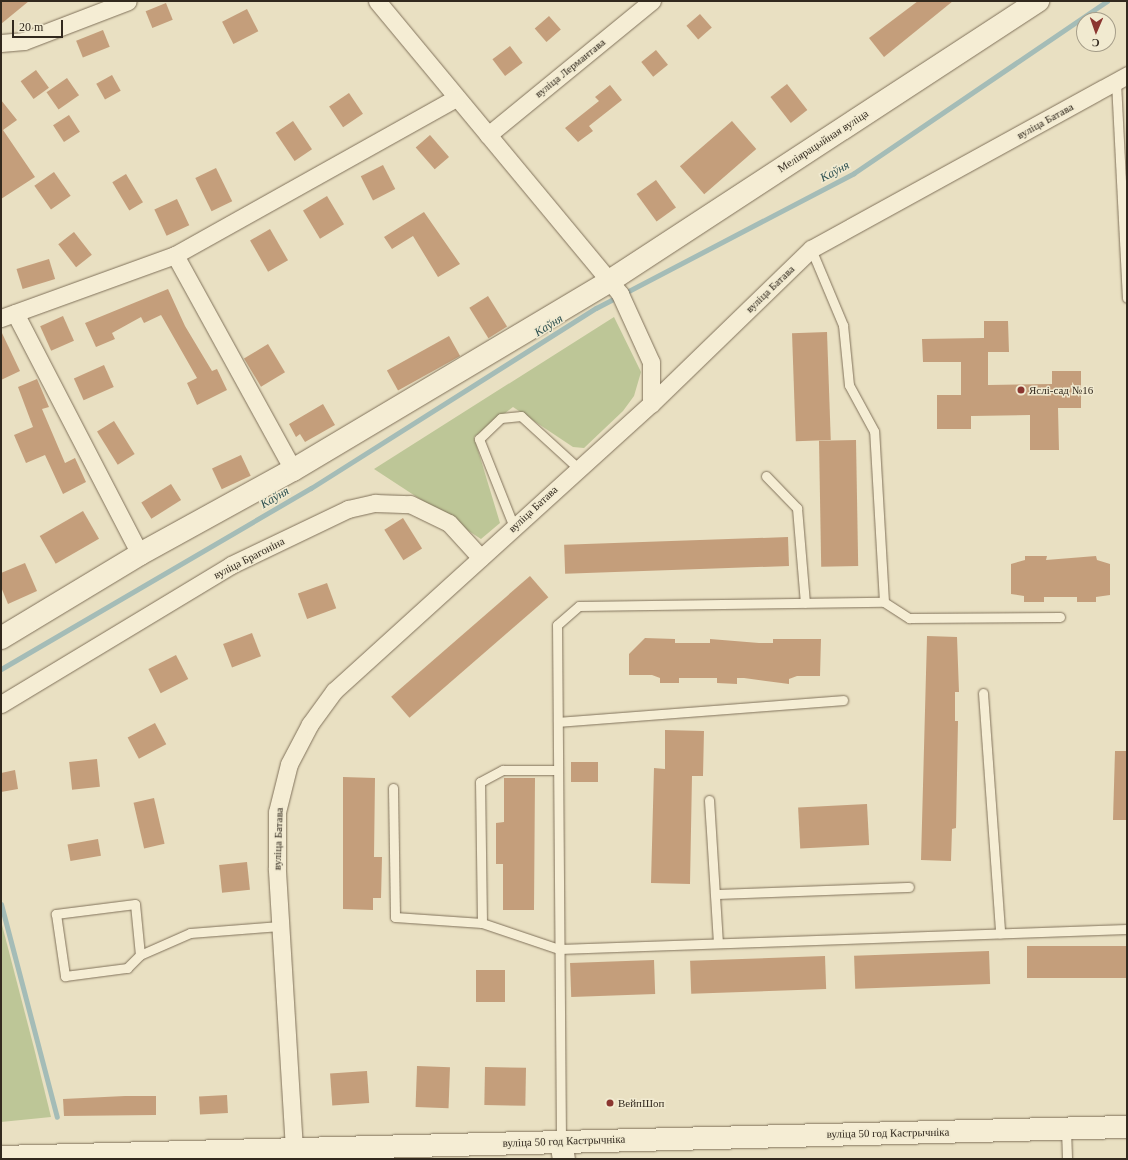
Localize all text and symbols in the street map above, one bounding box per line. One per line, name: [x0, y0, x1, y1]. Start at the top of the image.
scale bar: [14, 12, 65, 38]
north arrow: [1076, 12, 1116, 52]
text: 20 m: [19, 20, 43, 34]
street label: вуліца Лермантава: [532, 36, 608, 100]
text: С: [1091, 37, 1100, 49]
street label: вуліца Батава: [1014, 100, 1076, 142]
street label: Меліярацыйная вуліца: [775, 107, 871, 175]
water label: Каўня: [818, 158, 852, 186]
street label: вуліца Батава: [743, 263, 797, 315]
water label: Каўня: [532, 312, 566, 340]
place label: Яслі-сад №16: [1029, 383, 1093, 397]
marker: Яслі-сад №16: [1016, 385, 1026, 395]
street label: вуліца Батава: [506, 483, 560, 535]
water label: Каўня: [258, 484, 292, 512]
street label: вуліца Брагоніна: [211, 534, 287, 582]
street label: вуліца Батава: [270, 808, 286, 870]
place label: ВейпШоп: [618, 1096, 664, 1110]
marker: ВейпШоп: [605, 1098, 615, 1108]
street label: вуліца 50 год Кастрычніка: [827, 1125, 949, 1141]
street label: вуліца 50 год Кастрычніка: [502, 1132, 626, 1150]

